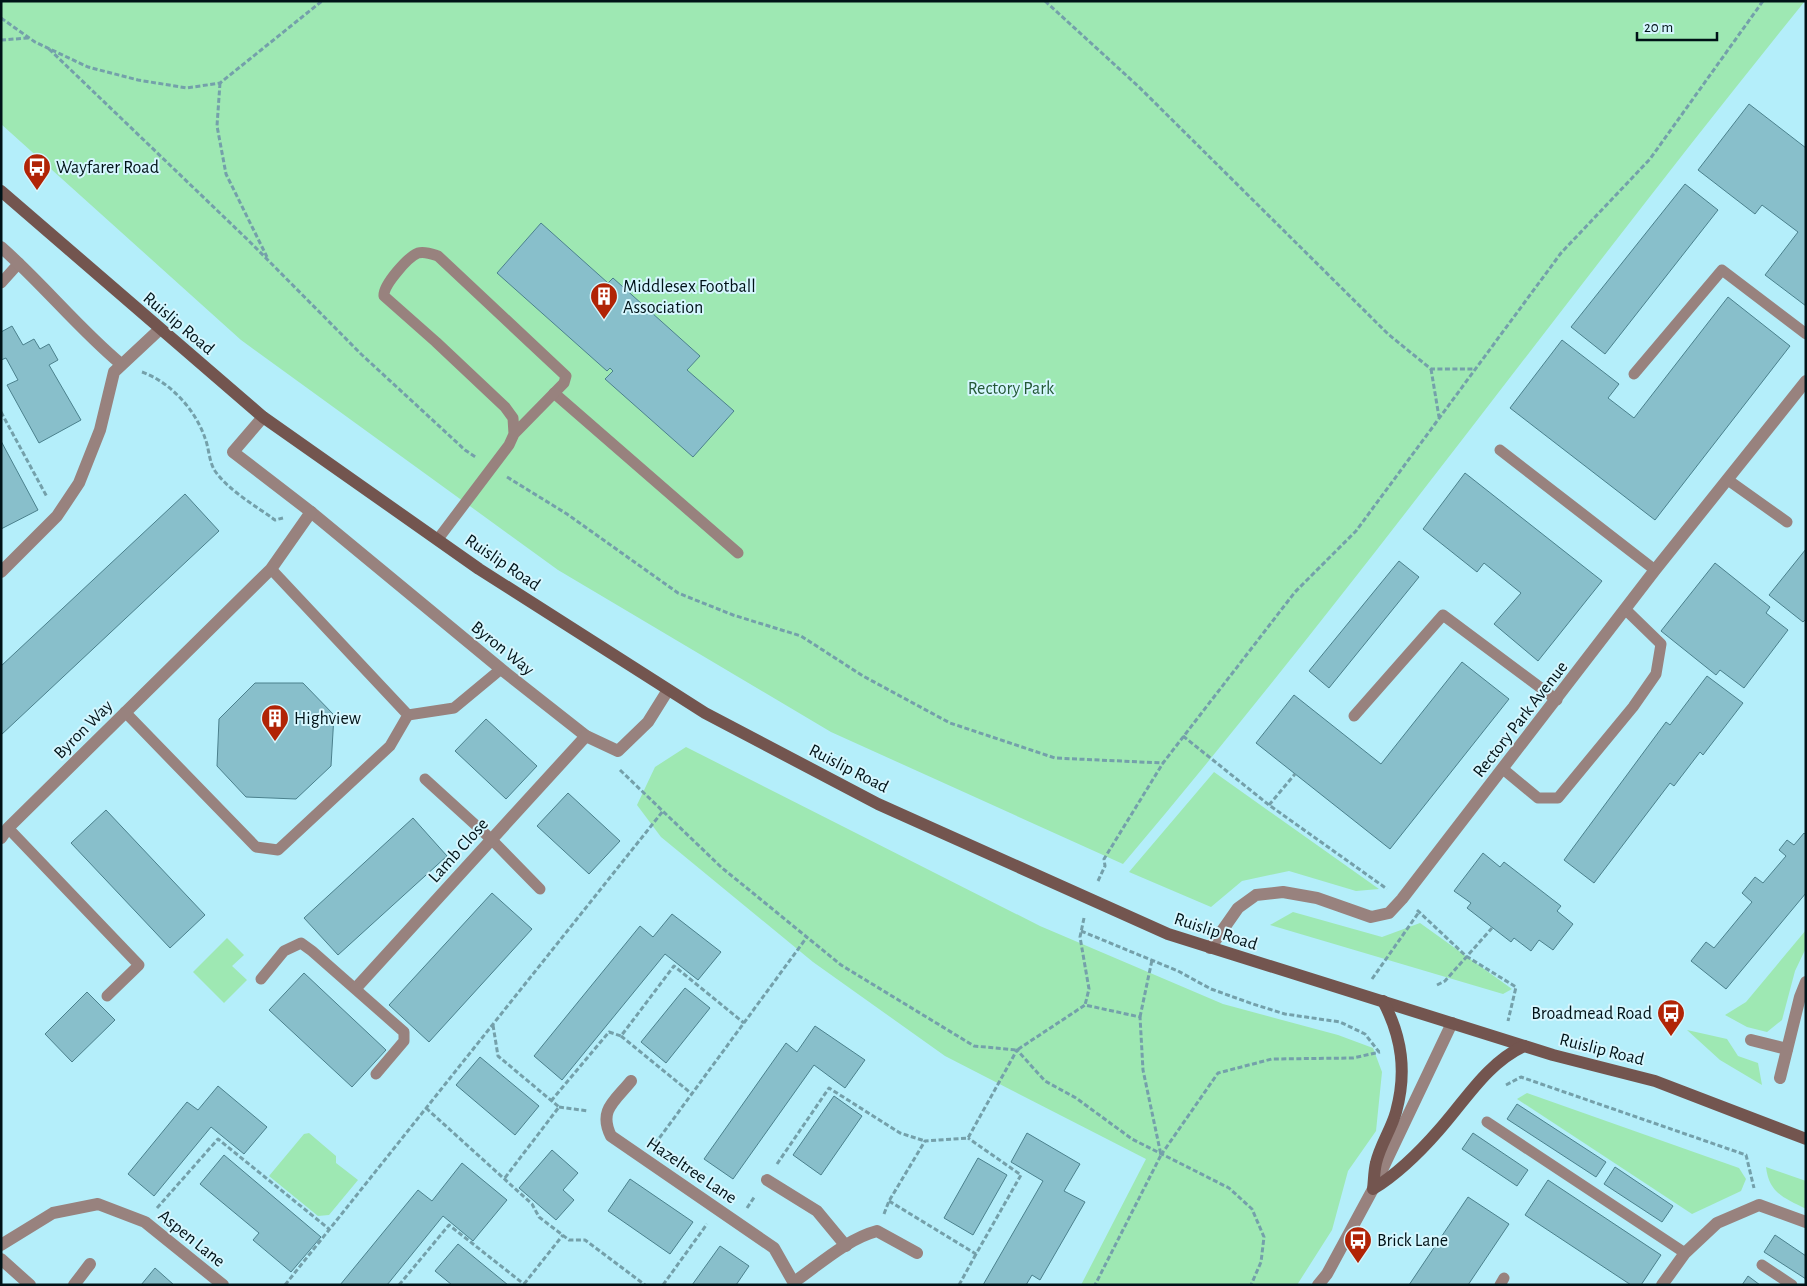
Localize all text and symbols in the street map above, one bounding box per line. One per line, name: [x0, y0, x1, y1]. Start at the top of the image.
scale bar: [1637, 10, 1717, 42]
text: 20 m: [1644, 20, 1673, 35]
bus stop icon: Wayfarer Road: [22, 152, 52, 191]
place label: Wayfarer Road: [56, 159, 159, 177]
place label: Middlesex Football Association: [623, 278, 756, 317]
building icon: Middlesex Football Association: [589, 281, 619, 320]
street label: Ruislip Road: [139, 289, 217, 358]
park label: Rectory Park: [968, 380, 1055, 398]
street label: Ruislip Road: [462, 531, 543, 594]
street label: Byron Way: [468, 618, 537, 680]
street label: Rectory Park Avenue: [1470, 658, 1572, 781]
street label: Byron Way: [51, 697, 117, 763]
building icon: Highview: [260, 703, 290, 742]
place label: Highview: [294, 710, 361, 728]
street label: Ruislip Road: [806, 741, 891, 797]
street label: Lamb Close: [425, 815, 492, 886]
street label: Ruislip Road: [1172, 910, 1260, 954]
bus stop icon: Broadmead Road: [1656, 998, 1686, 1037]
place label: Broadmead Road: [1531, 1005, 1652, 1023]
street label: Ruislip Road: [1558, 1031, 1646, 1069]
street label: Hazeltree Lane: [643, 1134, 740, 1208]
street label: Aspen Lane: [155, 1207, 228, 1271]
bus stop icon: Brick Lane: [1343, 1225, 1373, 1264]
place label: Brick Lane: [1377, 1232, 1448, 1250]

